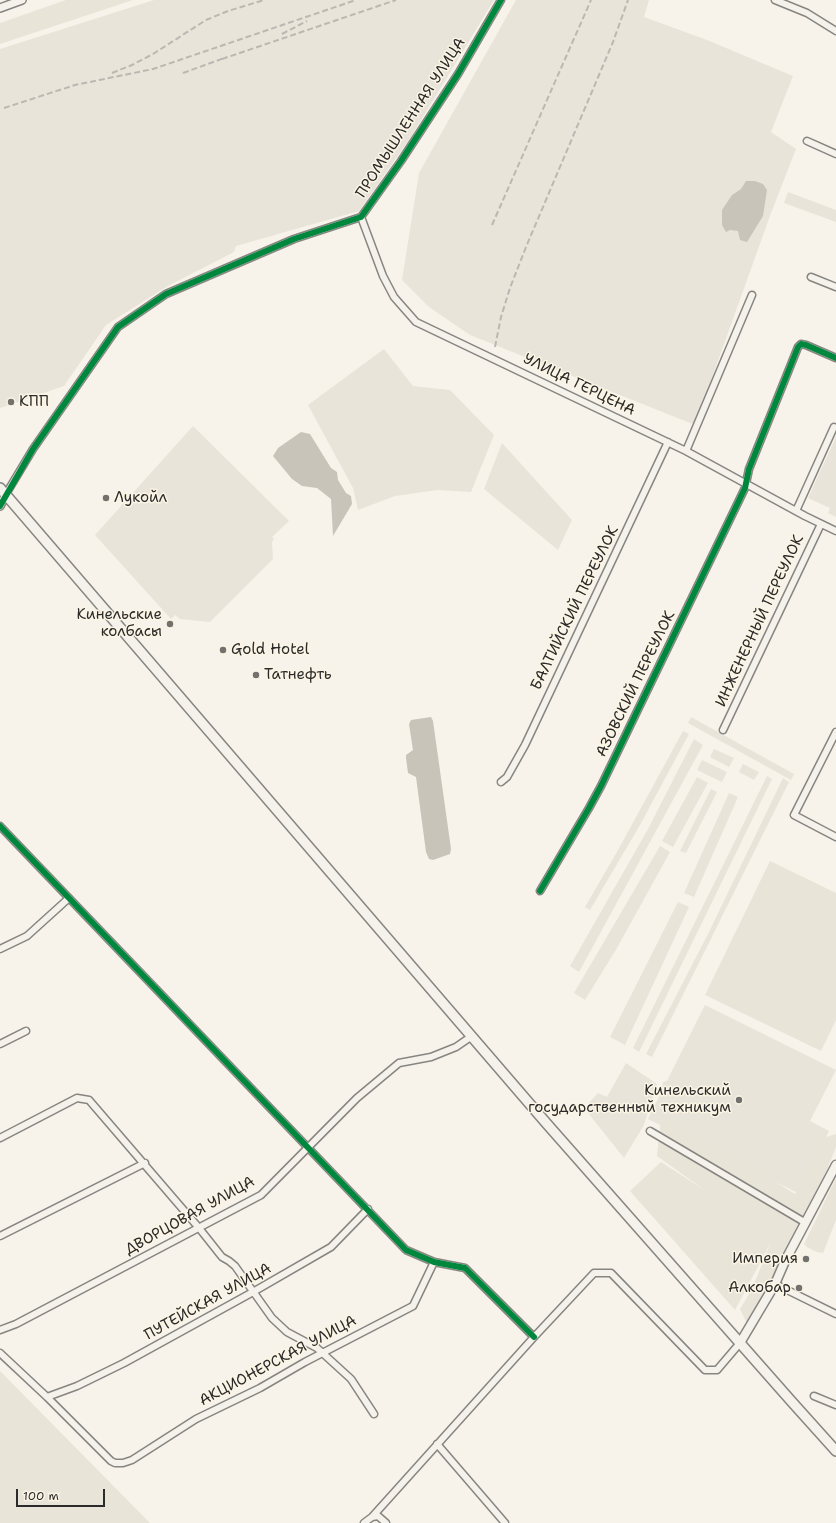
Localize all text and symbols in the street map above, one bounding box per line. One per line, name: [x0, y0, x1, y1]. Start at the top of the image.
street label: ПРОМЫШЛЕННАЯ УЛИЦА: [352, 34, 470, 202]
street label: УЛИЦА ГЕРЦЕНА: [520, 350, 638, 420]
place label: КПП: [19, 393, 49, 411]
marker: КПП: [6, 397, 16, 407]
place label: Лукойл: [114, 489, 167, 507]
marker: Лукойл: [101, 493, 111, 503]
street label: БАЛТИЙСКИЙ ПЕРЕУЛОК: [527, 523, 623, 693]
street label: ИНЖЕНЕРНЫЙ ПЕРЕУЛОК: [712, 532, 808, 710]
place label: Кинельские колбасы: [77, 606, 162, 641]
street label: АЗОВСКИЙ ПЕРЕУЛОК: [593, 608, 679, 760]
marker: Кинельские колбасы: [165, 619, 175, 629]
place label: Gold Hotel: [231, 641, 309, 659]
marker: Gold Hotel: [218, 645, 228, 655]
place label: Татнефть: [264, 666, 332, 684]
marker: Татнефть: [251, 670, 261, 680]
place label: Кинельский государственный техникум: [528, 1082, 731, 1117]
marker: Кинельский государственный техникум: [734, 1095, 744, 1105]
street label: ДВОРЦОВАЯ УЛИЦА: [122, 1173, 258, 1259]
place label: Империя: [732, 1250, 798, 1268]
marker: Империя: [801, 1254, 811, 1264]
street label: ПУТЕЙСКАЯ УЛИЦА: [141, 1260, 275, 1344]
place label: Алкобар: [728, 1279, 791, 1297]
marker: Алкобар: [794, 1283, 804, 1293]
street label: АКЦИОНЕРСКАЯ УЛИЦА: [196, 1312, 360, 1410]
scale bar: [18, 1481, 107, 1507]
text: 100 m: [23, 1488, 59, 1504]

